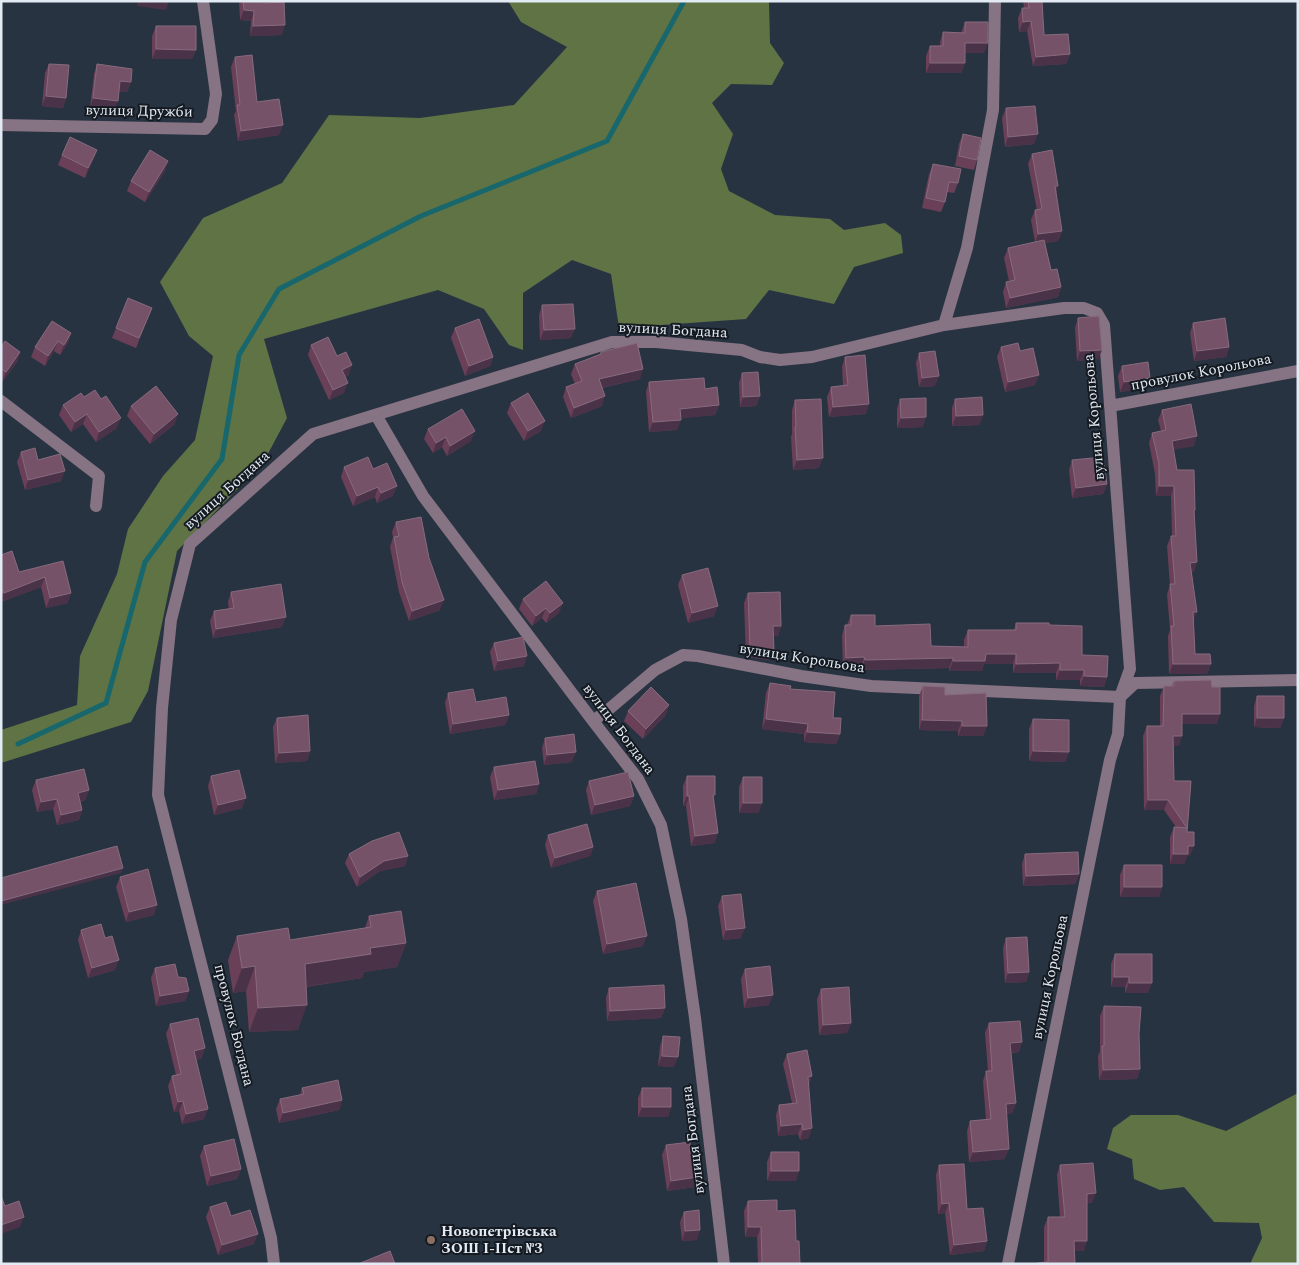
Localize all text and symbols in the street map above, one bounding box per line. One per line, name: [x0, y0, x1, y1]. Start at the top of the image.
street label: вулиця Дружби: [85, 99, 193, 123]
street label: вулиця Богдана: [618, 316, 729, 344]
street label: провулок Корольова: [1129, 347, 1274, 397]
street label: вулиця Корольова: [1077, 352, 1111, 481]
street label: вулиця Богдана: [179, 445, 276, 535]
street label: вулиця Корольова: [738, 637, 867, 679]
street label: вулиця Богдана: [577, 679, 661, 780]
street label: вулиця Корольова: [1026, 912, 1075, 1041]
street label: провулок Богдана: [208, 962, 260, 1089]
street label: вулиця Богдана: [675, 1084, 711, 1196]
place label: Новопетрівська ЗОШ I-IIст №3: [441, 1220, 557, 1260]
marker: Новопетрівська ЗОШ I-IIст №3: [425, 1234, 437, 1246]

